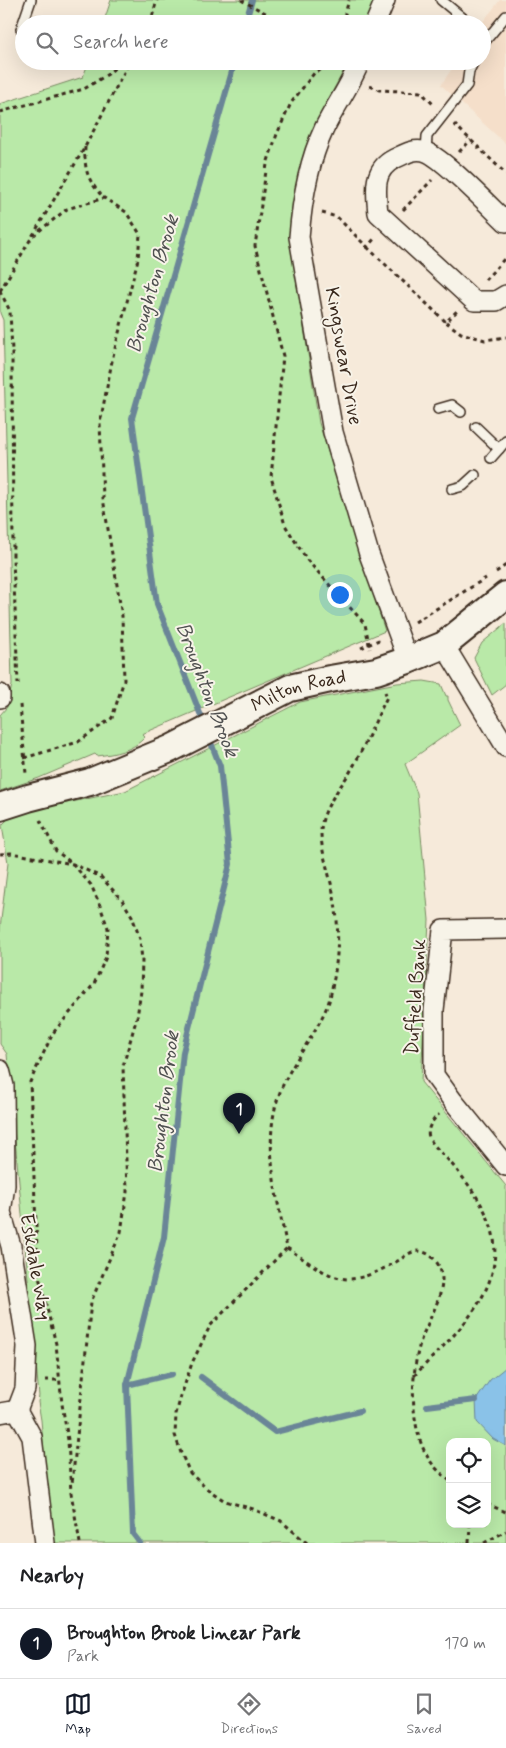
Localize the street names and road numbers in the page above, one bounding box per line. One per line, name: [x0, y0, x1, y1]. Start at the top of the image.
street label: Kingswear Drive: [317, 285, 368, 427]
street label: Milton Road: [246, 663, 348, 719]
street label: Duffield Bank: [398, 938, 434, 1056]
street label: Eskdale Way: [12, 1212, 58, 1322]

